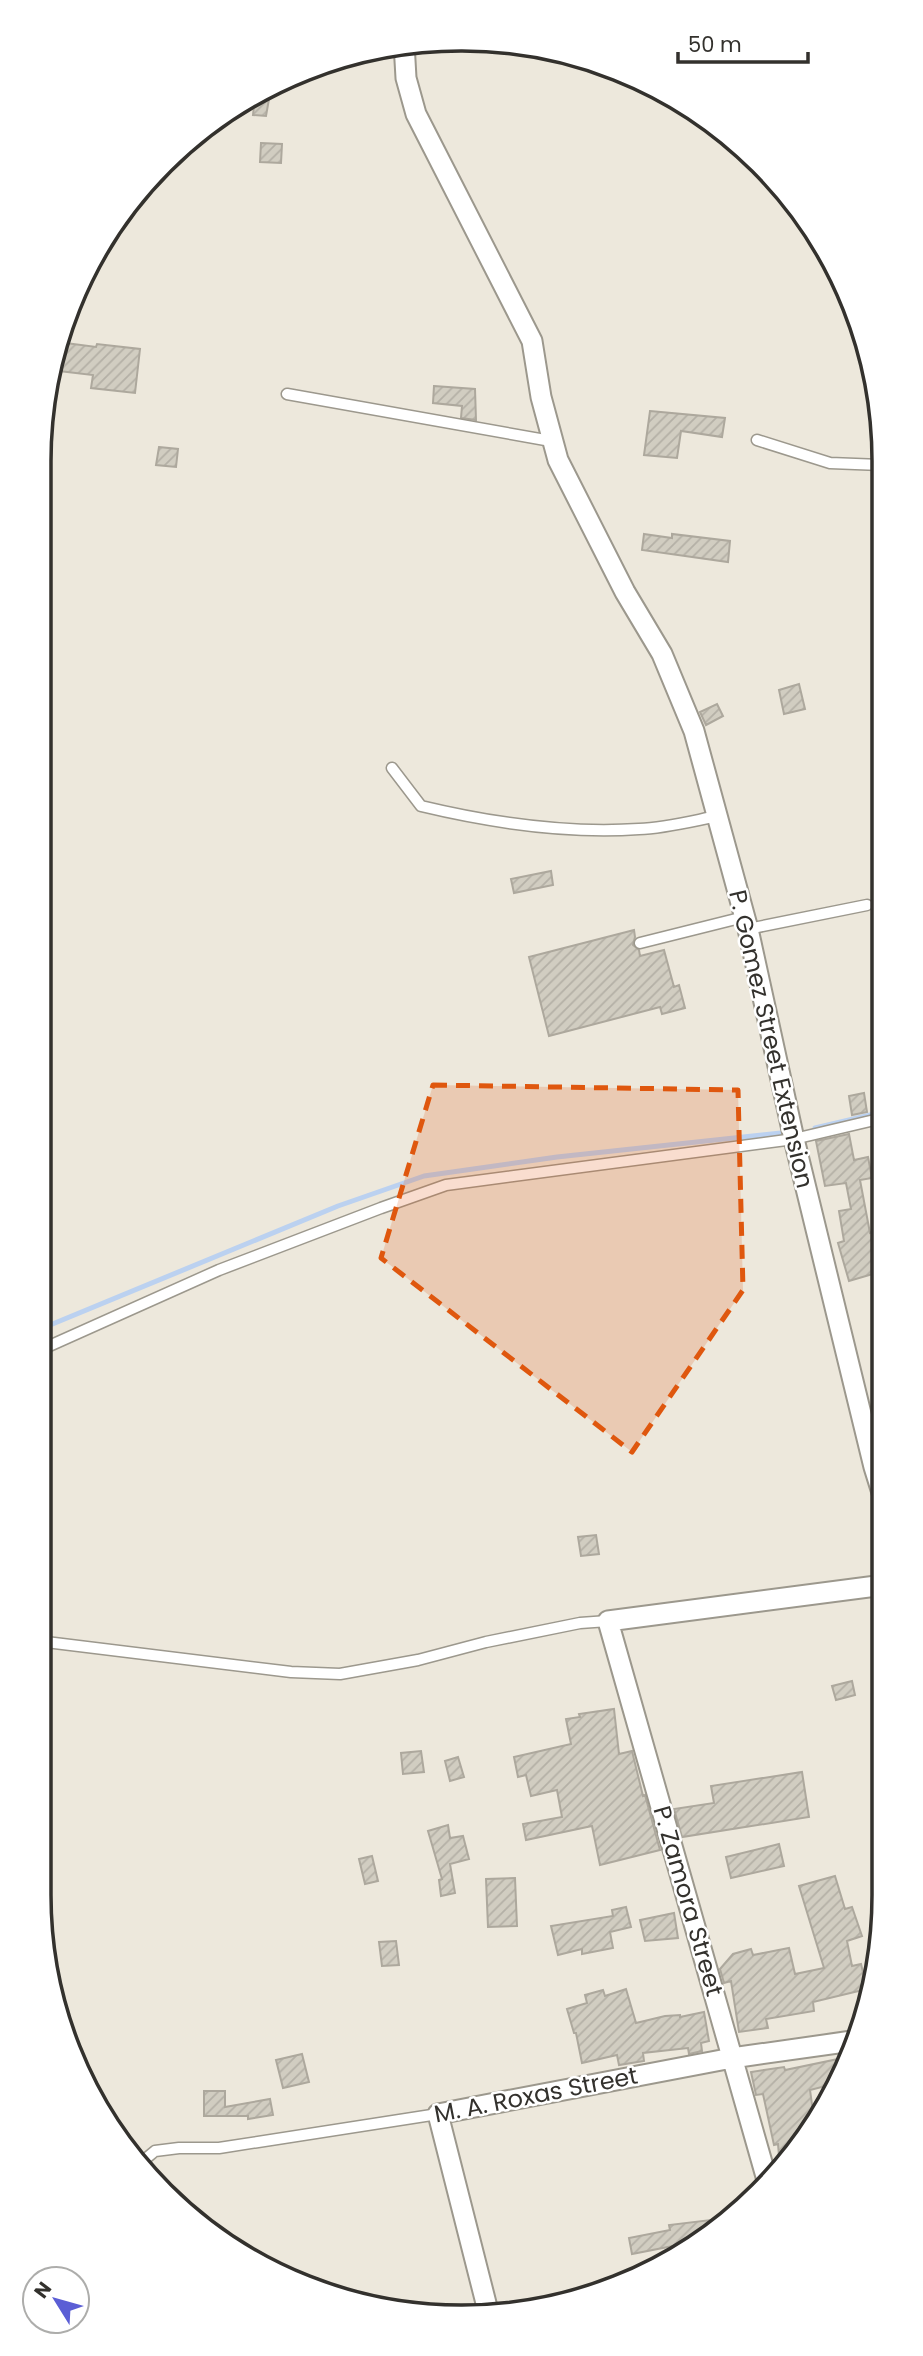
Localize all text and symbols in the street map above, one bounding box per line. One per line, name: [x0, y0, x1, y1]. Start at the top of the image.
scale bar: [678, 21, 808, 65]
text: 50 m: [688, 30, 742, 59]
street label: P. Gomez Street Extension: [721, 887, 822, 1191]
street label: P. Zamora Street: [646, 1802, 731, 2000]
street label: M. A. Roxas Street: [431, 2059, 640, 2130]
north arrow: [21, 2265, 91, 2335]
text: N: [28, 2276, 58, 2304]

